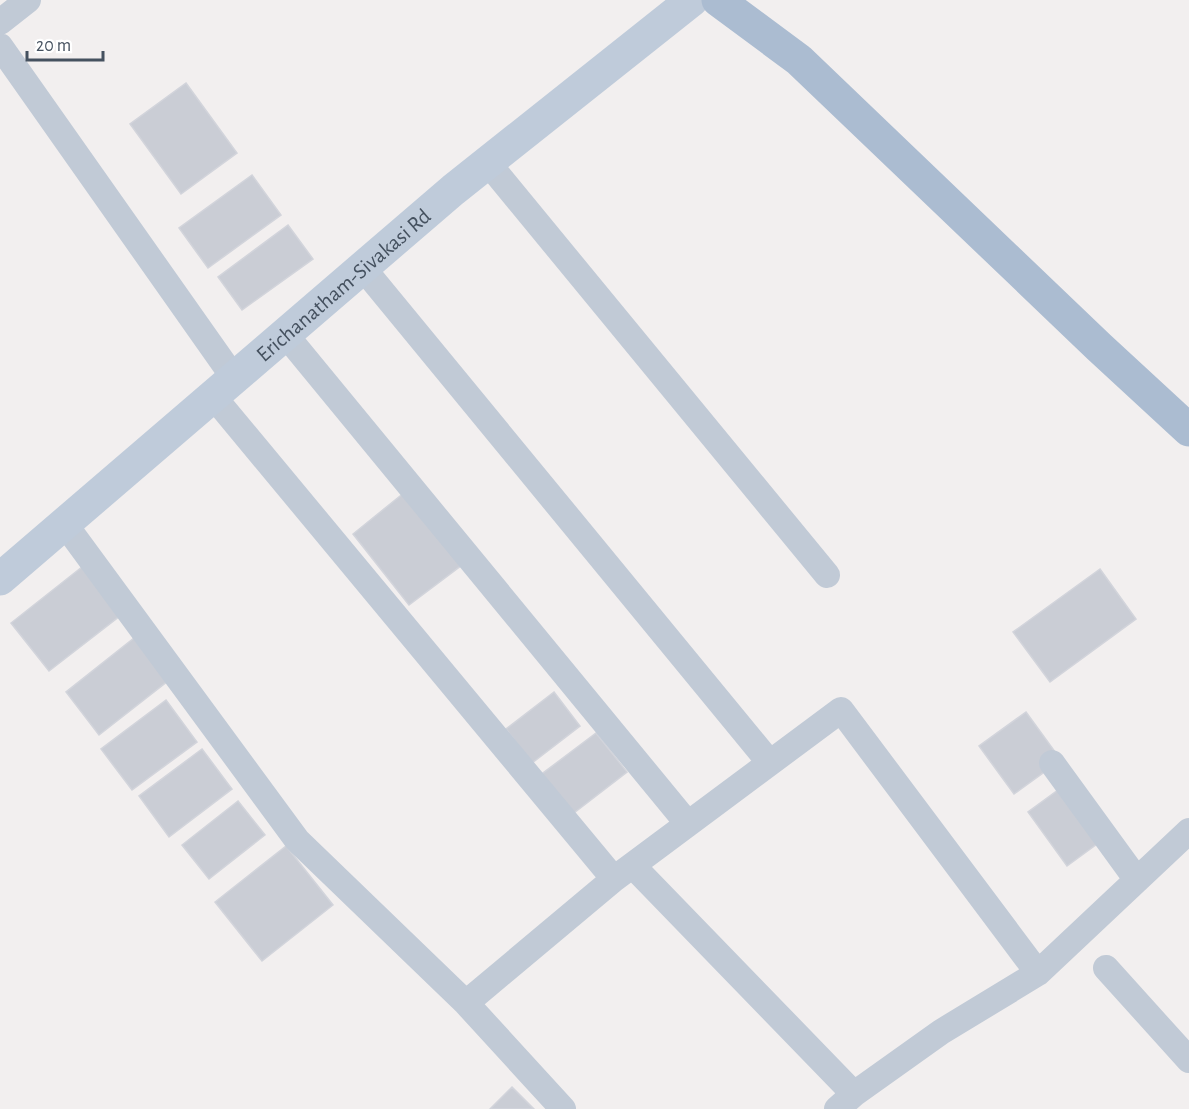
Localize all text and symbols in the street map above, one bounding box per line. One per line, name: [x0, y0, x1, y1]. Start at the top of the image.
scale bar: [27, 24, 104, 62]
text: 20 m: [36, 37, 71, 55]
street label: Erichanatham-Sivakasi Rd: [252, 205, 435, 366]

